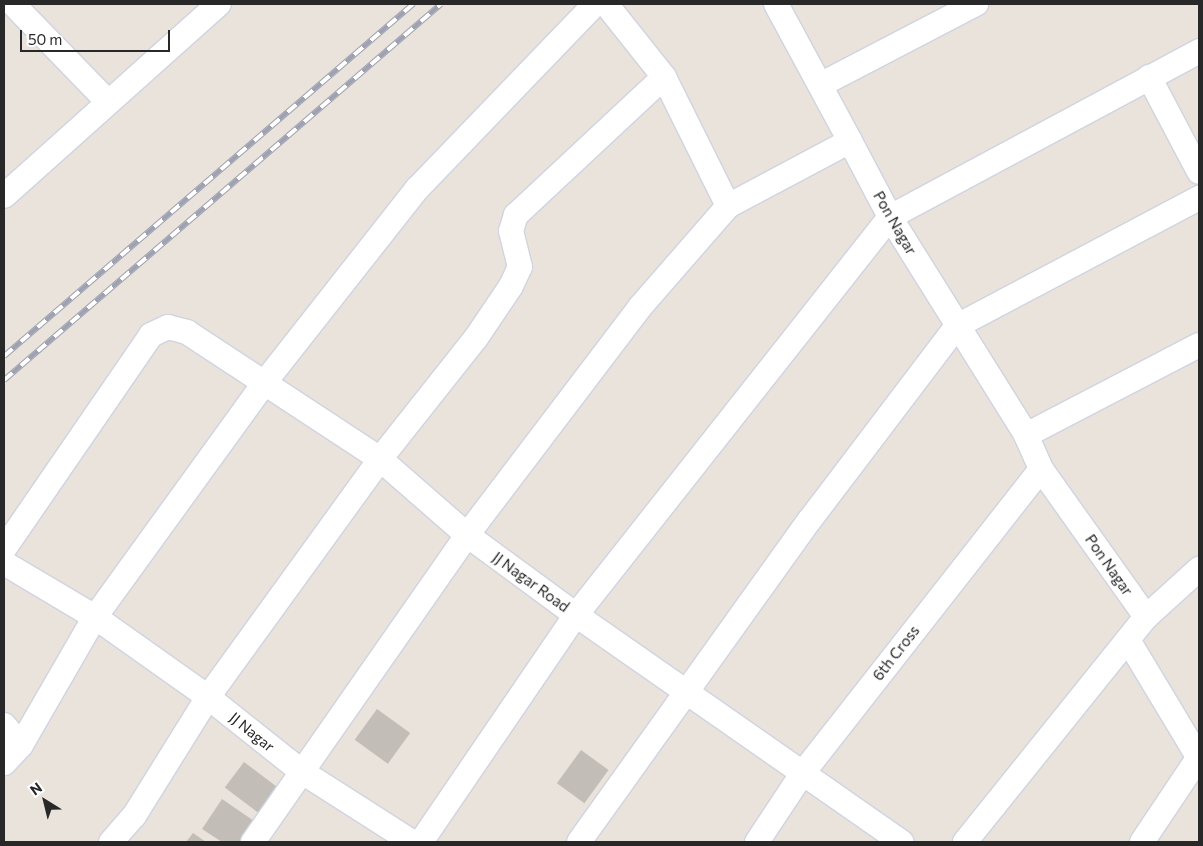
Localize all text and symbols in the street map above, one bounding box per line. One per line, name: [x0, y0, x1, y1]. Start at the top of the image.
scale bar: [22, 20, 172, 52]
text: 50 m: [28, 30, 62, 48]
street label: Pon Nagar: [870, 188, 920, 258]
street label: Pon Nagar: [1081, 531, 1137, 599]
street label: JJ Nagar Road: [489, 548, 573, 616]
street label: 6th Cross: [869, 622, 923, 684]
street label: JJ Nagar: [226, 708, 278, 756]
north arrow: [20, 776, 70, 826]
text: N: [27, 778, 45, 798]

